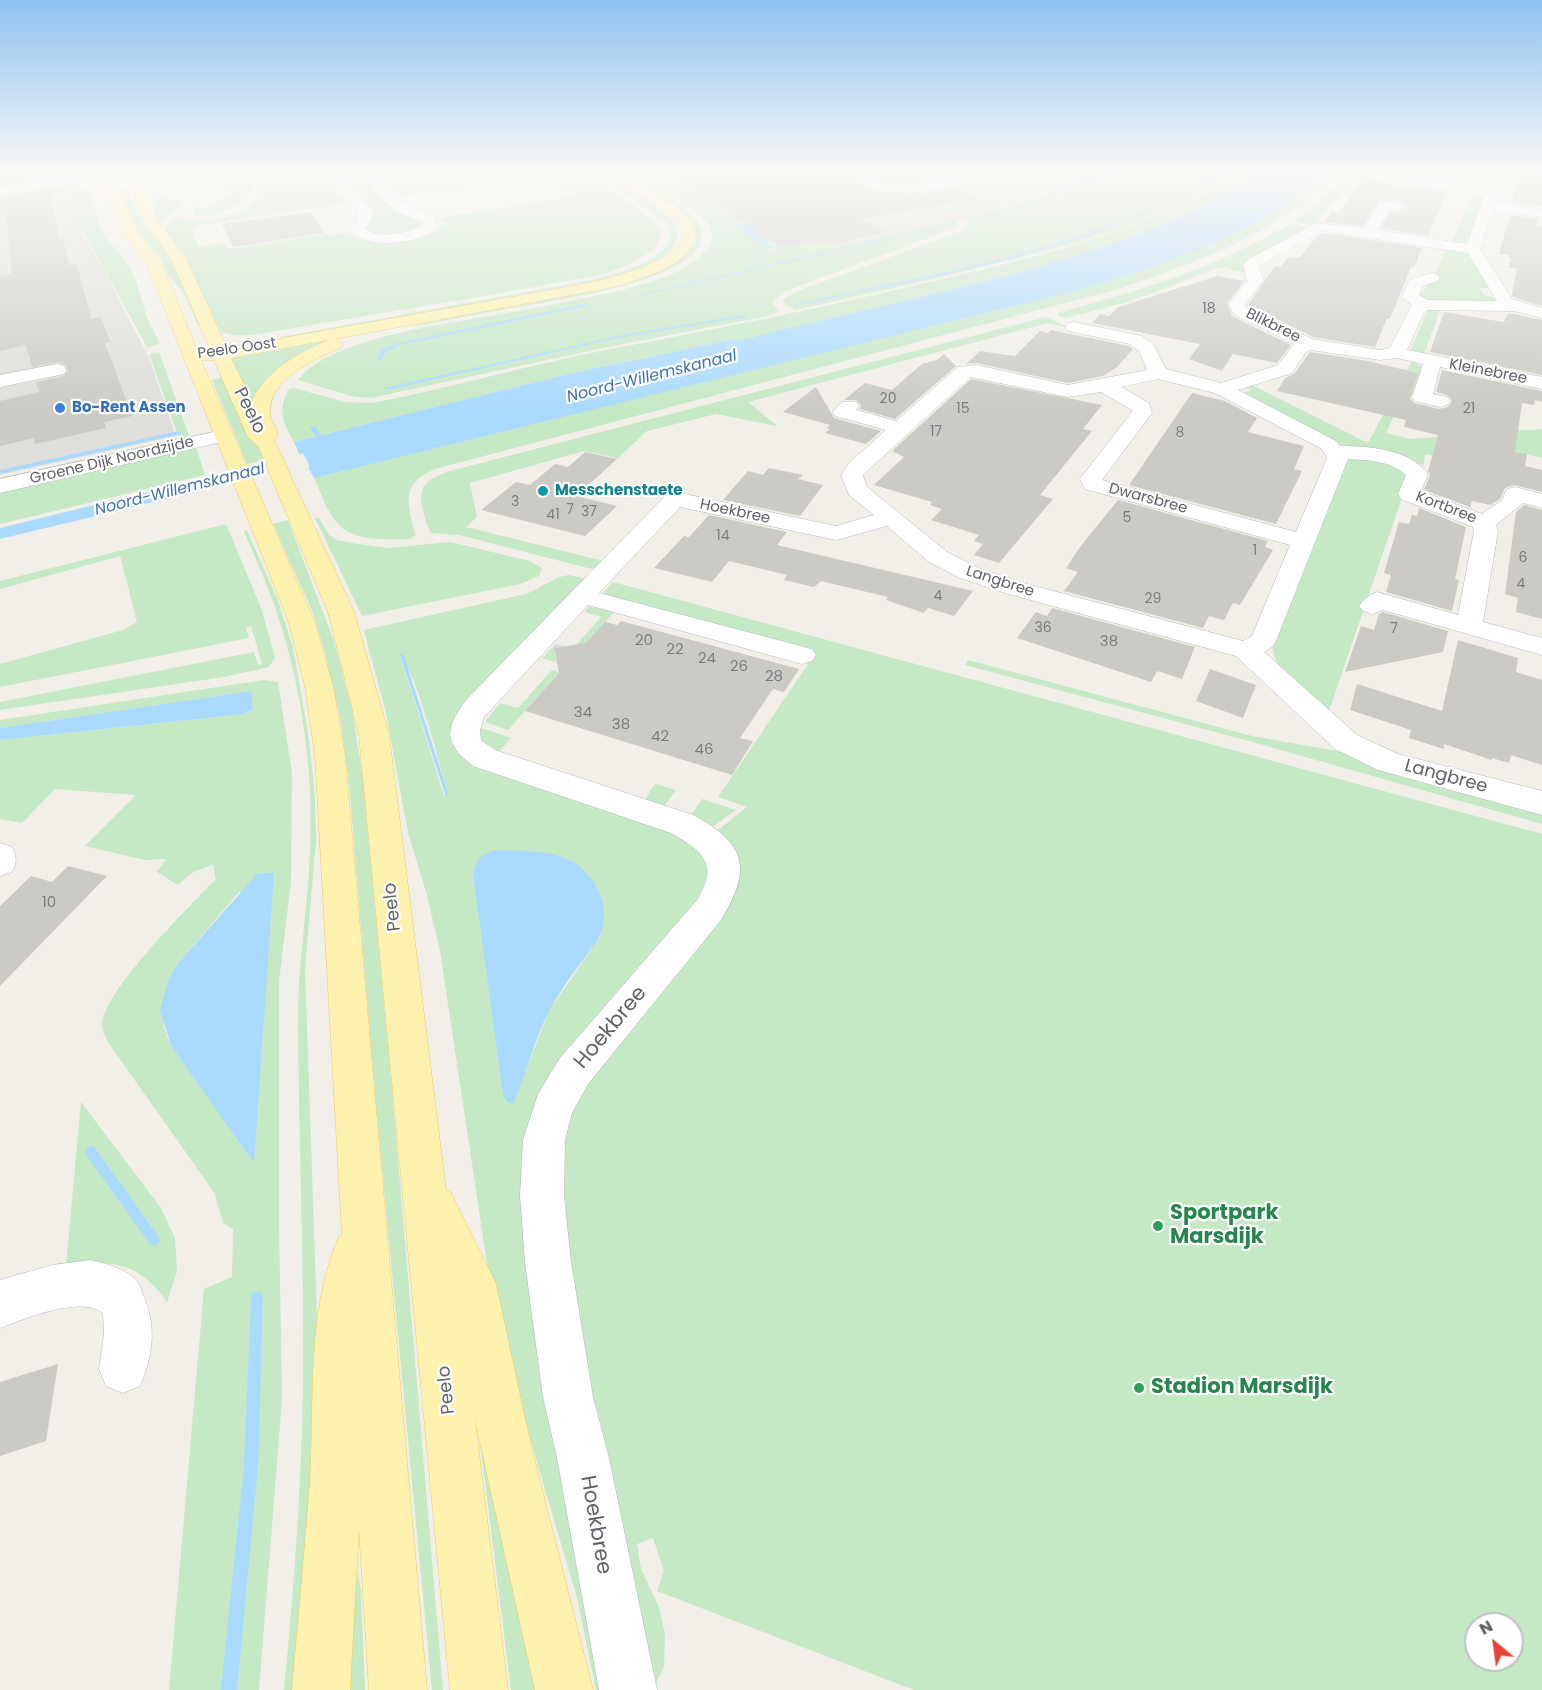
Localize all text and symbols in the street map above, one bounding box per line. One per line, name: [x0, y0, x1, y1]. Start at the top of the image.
house number: 18: [1202, 301, 1216, 317]
street label: Blikbree: [1243, 305, 1303, 347]
street label: Peelo Oost: [197, 335, 277, 363]
water label: Noord-Willemskanaal: [565, 347, 739, 407]
street label: Kleinebree: [1448, 356, 1528, 388]
street label: Peelo: [228, 384, 270, 438]
house number: 20: [880, 391, 896, 407]
place label: Bo-Rent Assen: [72, 399, 186, 417]
marker: Bo-Rent Assen: [53, 401, 67, 415]
house number: 15: [956, 401, 970, 417]
house number: 21: [1463, 401, 1475, 417]
house number: 17: [930, 424, 942, 440]
house number: 8: [1176, 425, 1184, 441]
street label: Groene Dijk Noordzijde: [28, 433, 196, 489]
water label: Noord-Willemskanaal: [93, 460, 267, 520]
street label: Dwarsbree: [1107, 480, 1189, 518]
place label: Messchenstaete: [555, 482, 682, 500]
marker: Messchenstaete: [536, 484, 550, 498]
street label: Kortbree: [1413, 488, 1479, 528]
house number: 3: [511, 494, 519, 510]
street label: Hoekbree: [698, 496, 772, 528]
house number: 7: [566, 502, 574, 518]
house number: 37: [581, 504, 597, 520]
house number: 41: [546, 507, 560, 523]
house number: 5: [1123, 510, 1131, 526]
house number: 14: [716, 528, 730, 544]
house number: 1: [1253, 543, 1257, 559]
house number: 6: [1519, 550, 1527, 566]
street label: Langbree: [964, 563, 1036, 601]
house number: 4: [1517, 576, 1525, 592]
house number: 4: [934, 588, 942, 604]
house number: 29: [1145, 591, 1161, 607]
house number: 36: [1034, 620, 1052, 636]
house number: 7: [1390, 621, 1398, 637]
house number: 20: [635, 632, 653, 650]
house number: 38: [1100, 633, 1118, 651]
house number: 22: [666, 641, 684, 659]
house number: 24: [698, 650, 716, 668]
house number: 26: [730, 658, 748, 676]
house number: 28: [765, 668, 783, 686]
house number: 34: [574, 704, 592, 722]
house number: 38: [612, 716, 630, 734]
house number: 42: [651, 728, 669, 746]
house number: 46: [695, 741, 713, 759]
street label: Langbree: [1402, 756, 1490, 798]
street label: Peelo: [380, 882, 406, 932]
house number: 10: [42, 894, 56, 912]
street label: Hoekbree: [569, 982, 653, 1074]
place label: Sportpark Marsdijk: [1170, 1201, 1279, 1251]
marker: Sportpark Marsdijk: [1151, 1219, 1165, 1233]
street label: Peelo: [434, 1365, 460, 1415]
place label: Stadion Marsdijk: [1151, 1375, 1333, 1401]
marker: Stadion Marsdijk: [1132, 1381, 1146, 1395]
street label: Hoekbree: [574, 1474, 616, 1576]
north arrow: [1464, 1612, 1524, 1672]
text: N: [1475, 1615, 1497, 1641]

